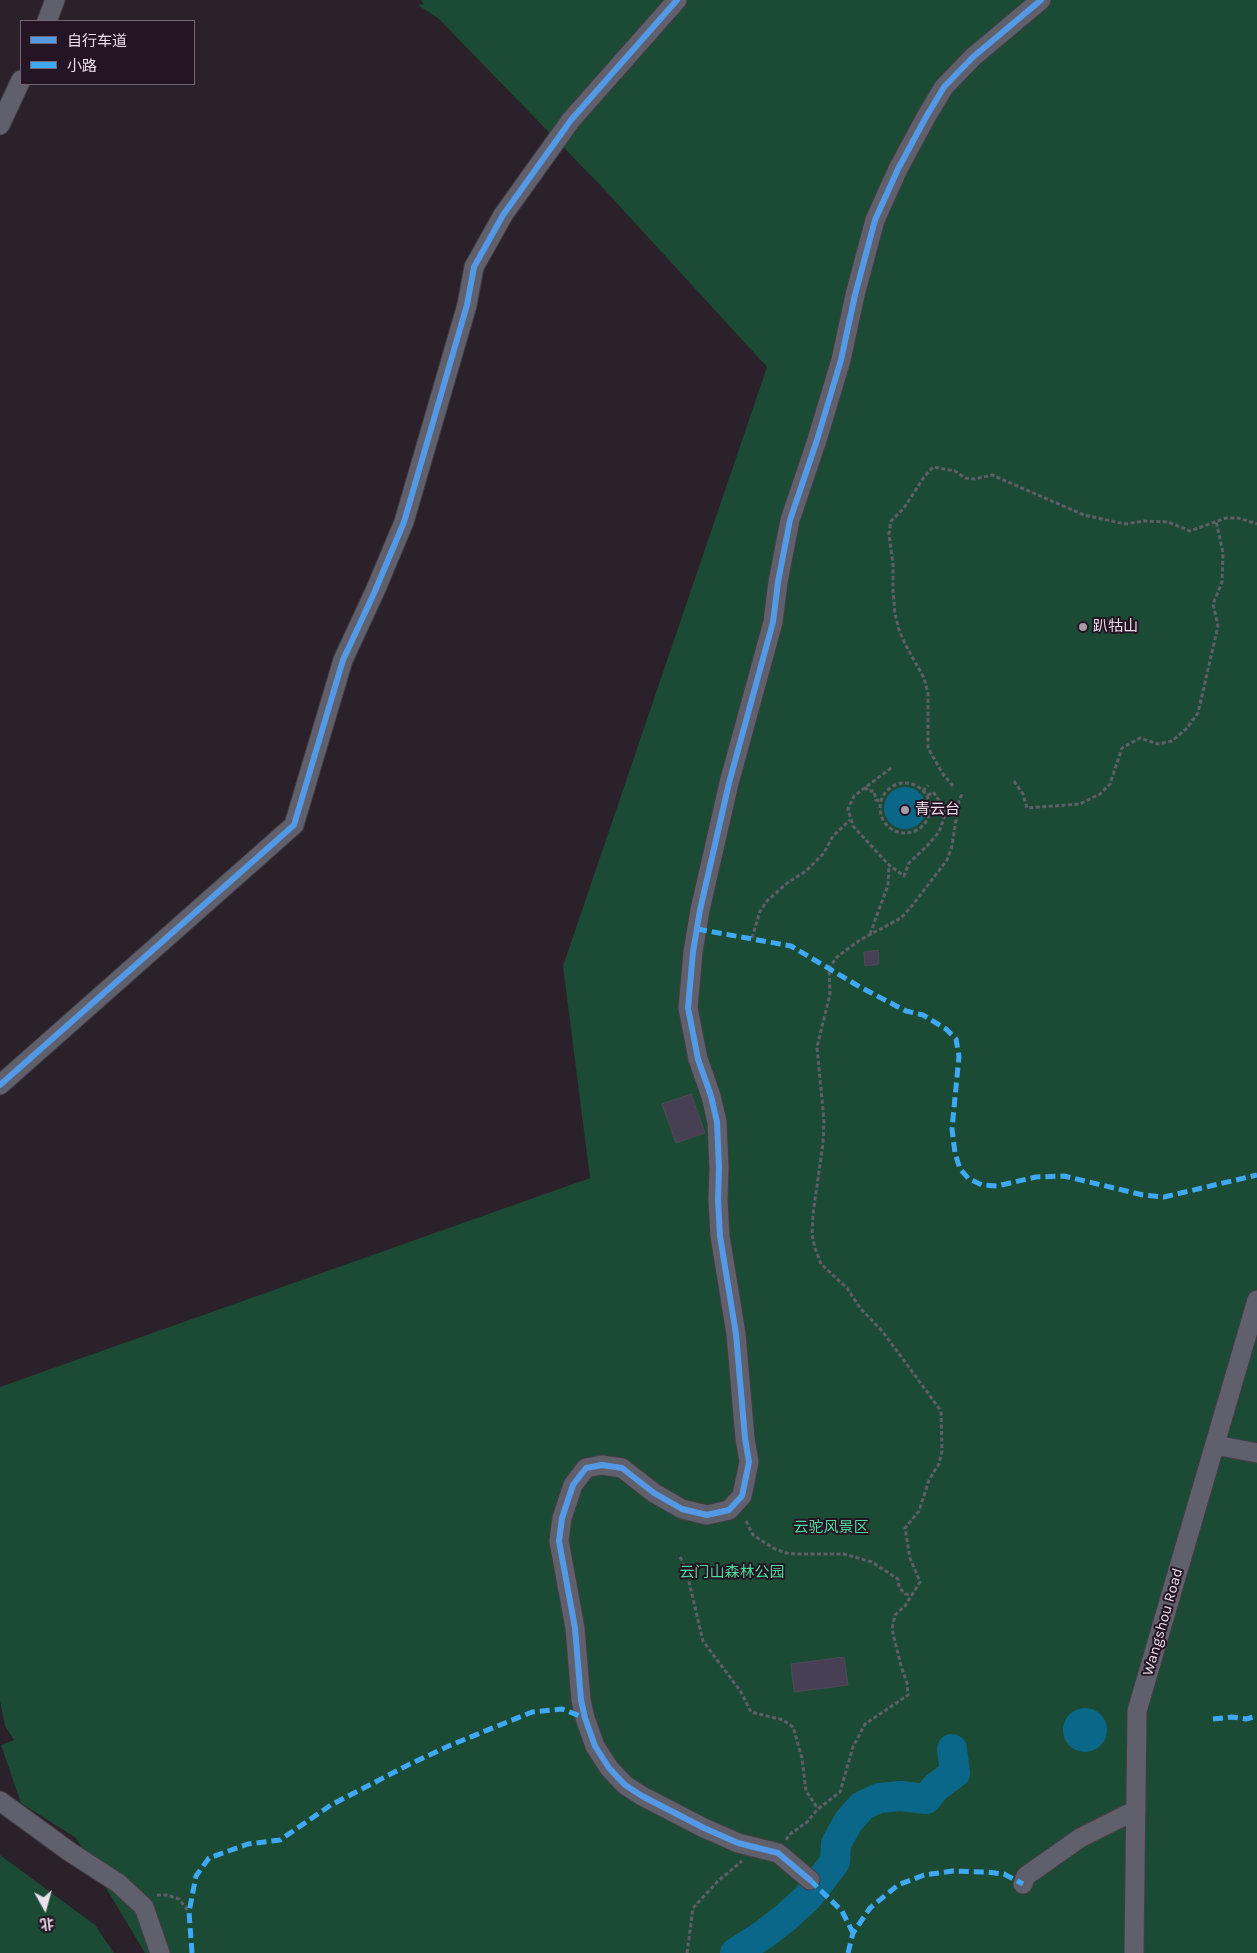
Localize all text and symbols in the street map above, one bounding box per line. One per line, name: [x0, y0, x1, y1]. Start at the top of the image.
legend: [20, 20, 195, 85]
text: 自行车道: [67, 32, 127, 50]
text: 小路: [67, 57, 97, 75]
place label: 趴牯山: [1093, 618, 1138, 636]
marker: 趴牯山: [1077, 621, 1089, 633]
place label: 青云台: [915, 801, 960, 819]
marker: 青云台: [899, 804, 911, 816]
park label: 云驼风景区: [794, 1519, 868, 1537]
park label: 云门山森林公园: [680, 1564, 784, 1582]
street label: Wangshou Road: [1139, 1566, 1187, 1678]
north arrow: [20, 1883, 70, 1933]
text: 北: [39, 1914, 55, 1933]

